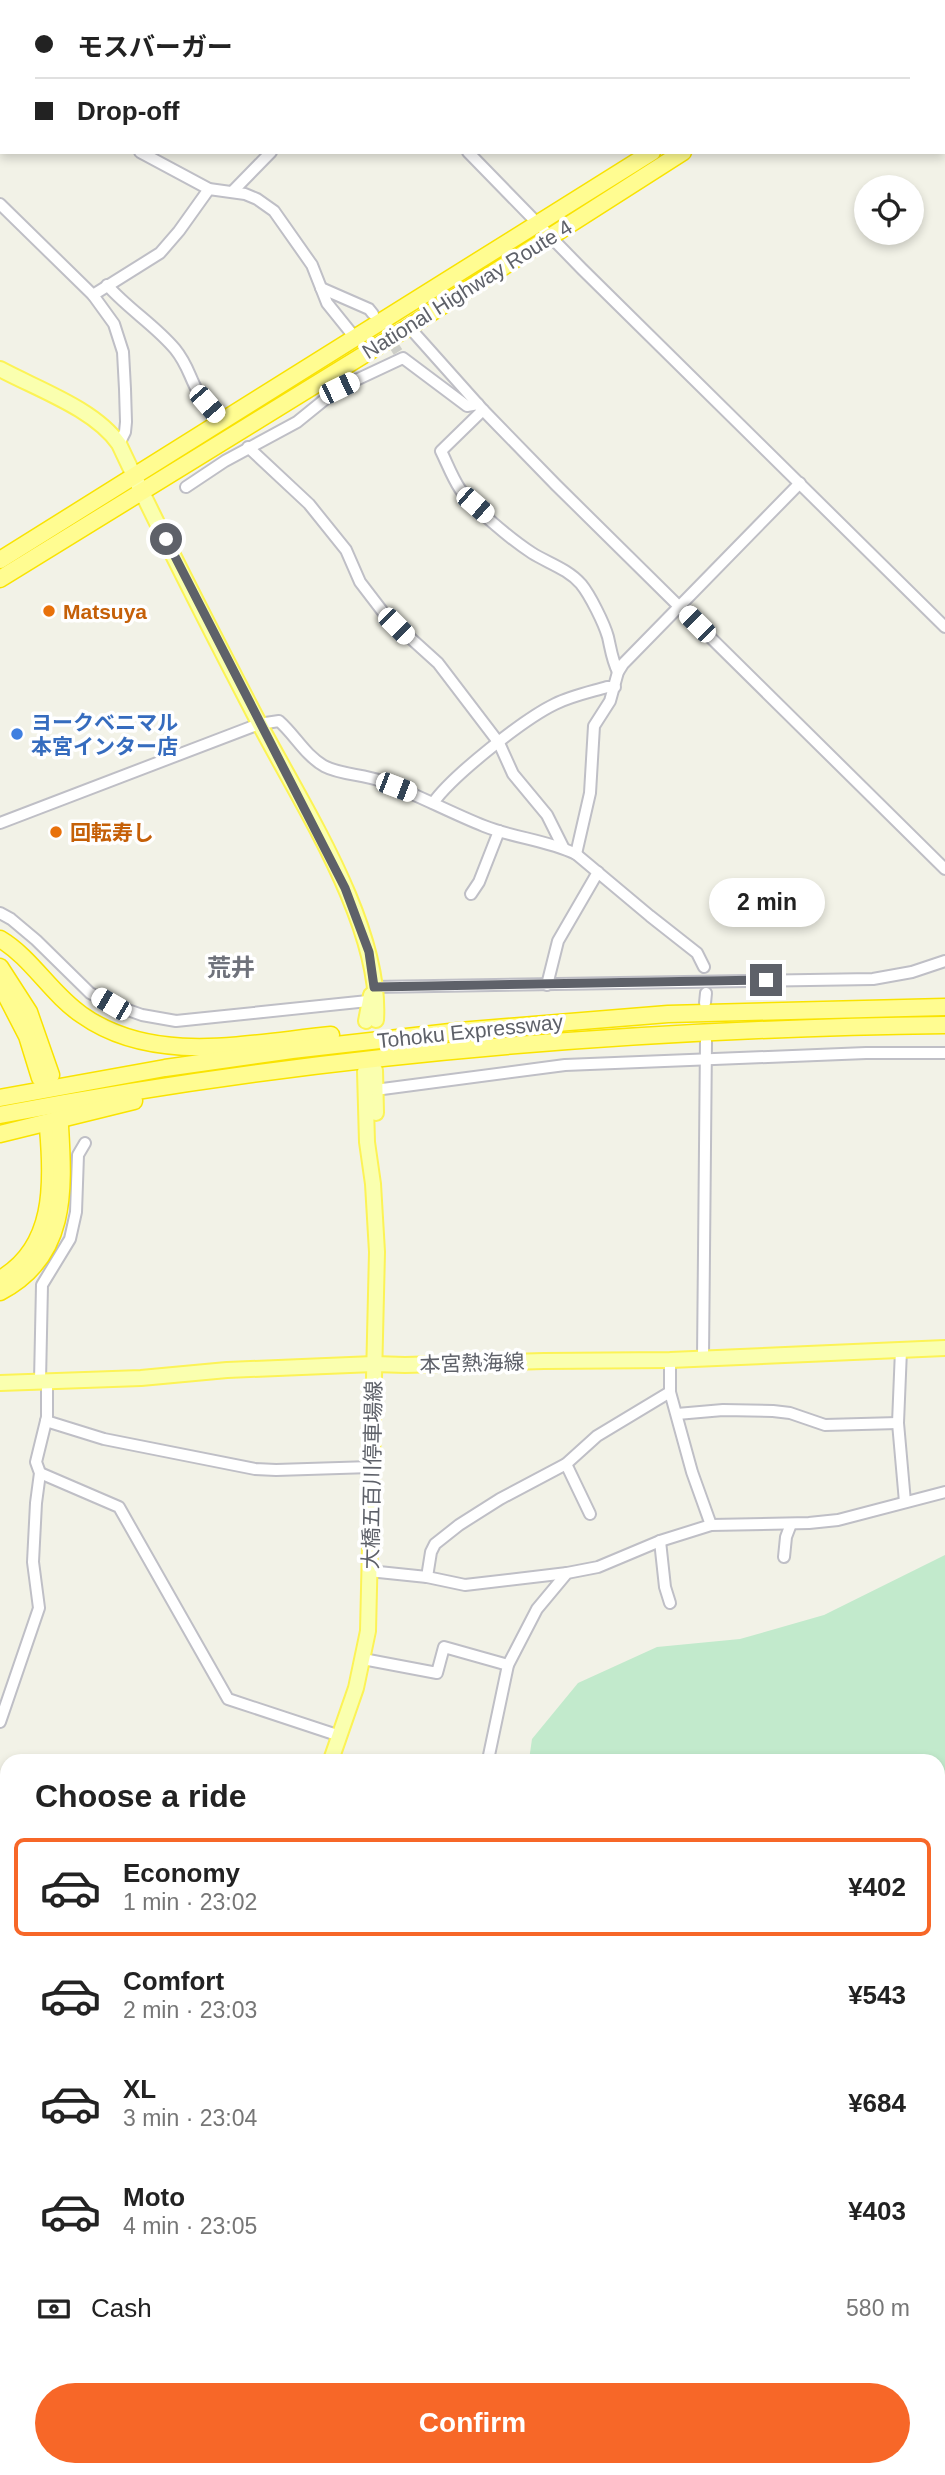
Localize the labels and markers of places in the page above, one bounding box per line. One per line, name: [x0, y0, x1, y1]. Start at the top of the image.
place label: Matsuya: [63, 600, 147, 623]
marker: Matsuya: [41, 603, 57, 619]
place label: ヨークベニマル 本宮インター店: [31, 711, 178, 758]
marker: ヨークベニマル 本宮インター店: [9, 726, 25, 742]
place label: 回転寿し: [70, 821, 154, 844]
marker: 回転寿し: [48, 824, 64, 840]

